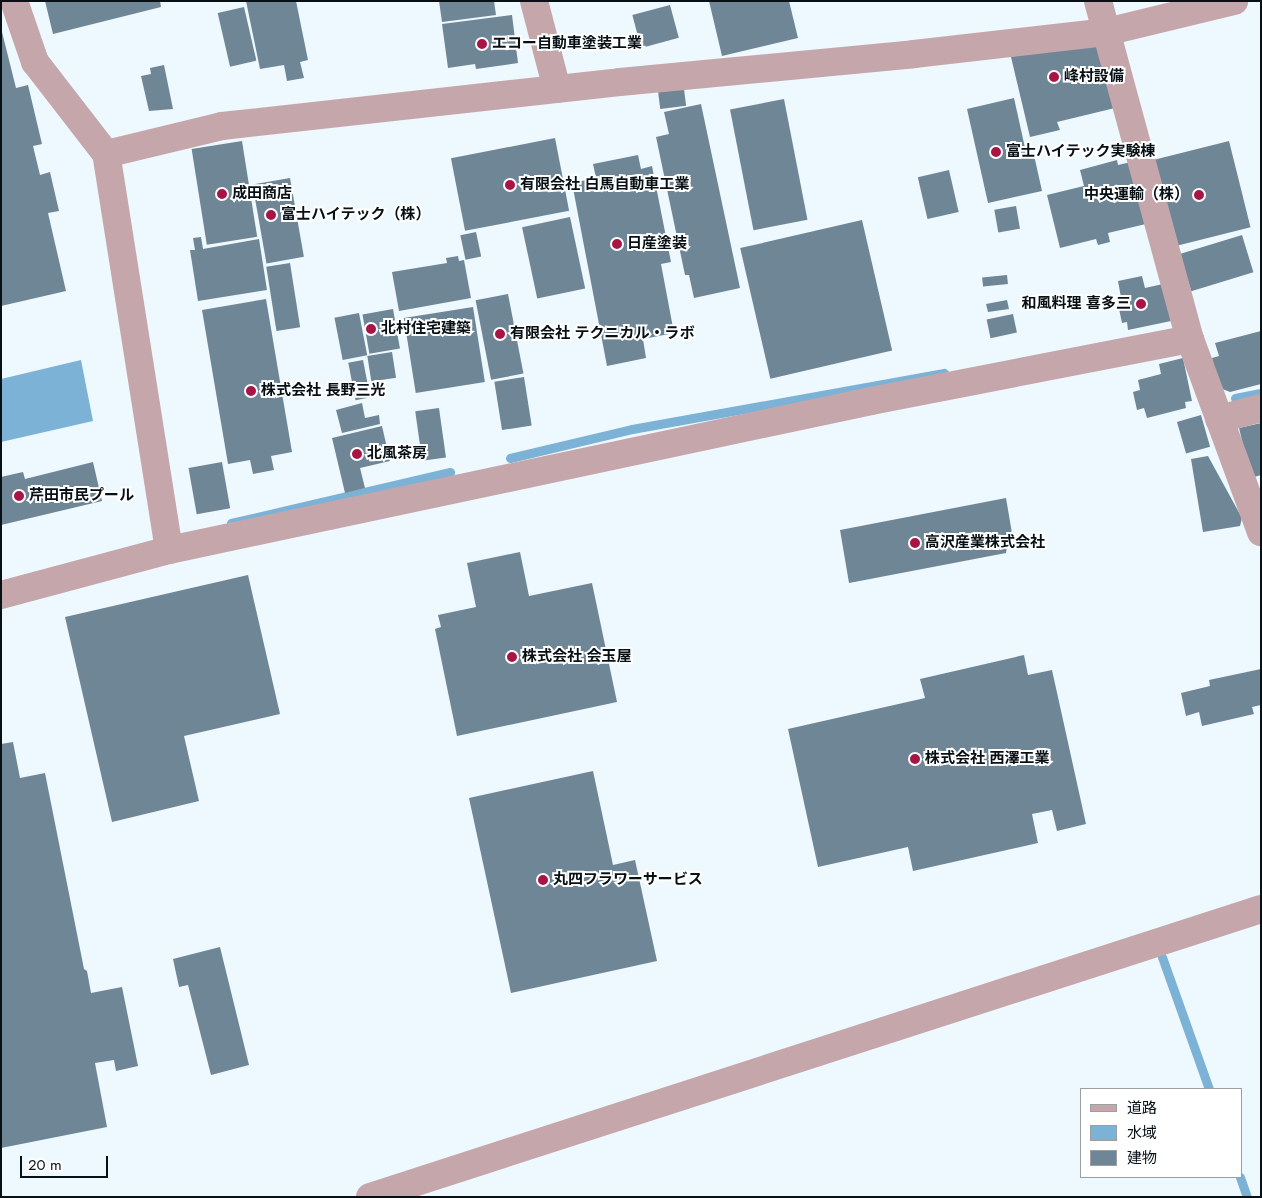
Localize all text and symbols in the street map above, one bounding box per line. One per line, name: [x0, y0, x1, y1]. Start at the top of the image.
place label: エコー自動車塗装工業: [492, 35, 642, 53]
marker: エコー自動車塗装工業: [476, 38, 488, 50]
place label: 峰村設備: [1064, 68, 1124, 86]
marker: 峰村設備: [1048, 71, 1060, 83]
place label: 富士ハイテック実験棟: [1006, 143, 1156, 161]
marker: 富士ハイテック実験棟: [990, 146, 1002, 158]
place label: 有限会社 白馬自動車工業: [520, 176, 689, 194]
marker: 有限会社 白馬自動車工業: [504, 179, 516, 191]
place label: 成田商店: [232, 185, 292, 203]
place label: 中央運輸（株）: [1084, 186, 1189, 204]
marker: 成田商店: [216, 188, 228, 200]
marker: 中央運輸（株）: [1193, 189, 1205, 201]
place label: 富士ハイテック（株）: [281, 206, 431, 224]
marker: 富士ハイテック（株）: [265, 209, 277, 221]
place label: 日産塗装: [627, 235, 687, 253]
marker: 日産塗装: [611, 238, 623, 250]
place label: 和風料理 喜多三: [1022, 295, 1131, 313]
marker: 和風料理 喜多三: [1135, 298, 1147, 310]
place label: 北村住宅建築: [381, 320, 471, 338]
marker: 北村住宅建築: [365, 323, 377, 335]
place label: 有限会社 テクニカル・ラボ: [510, 325, 694, 343]
marker: 有限会社 テクニカル・ラボ: [494, 328, 506, 340]
place label: 株式会社 長野三光: [261, 382, 385, 400]
marker: 株式会社 長野三光: [245, 385, 257, 397]
place label: 北風茶房: [367, 445, 427, 463]
marker: 北風茶房: [351, 448, 363, 460]
place label: 芹田市民プール: [29, 487, 134, 505]
marker: 芹田市民プール: [13, 490, 25, 502]
place label: 高沢産業株式会社: [925, 534, 1045, 552]
marker: 高沢産業株式会社: [909, 537, 921, 549]
place label: 株式会社 会玉屋: [522, 648, 631, 666]
marker: 株式会社 会玉屋: [506, 651, 518, 663]
place label: 株式会社 西澤工業: [925, 750, 1049, 768]
marker: 株式会社 西澤工業: [909, 753, 921, 765]
place label: 丸四フラワーサービス: [553, 871, 703, 889]
marker: 丸四フラワーサービス: [537, 874, 549, 886]
legend: [1080, 1088, 1242, 1178]
text: 道路: [1127, 1097, 1157, 1119]
text: 水域: [1127, 1122, 1157, 1144]
scale bar: [22, 1146, 110, 1178]
text: 建物: [1127, 1147, 1157, 1169]
text: 20 m: [28, 1154, 62, 1176]

